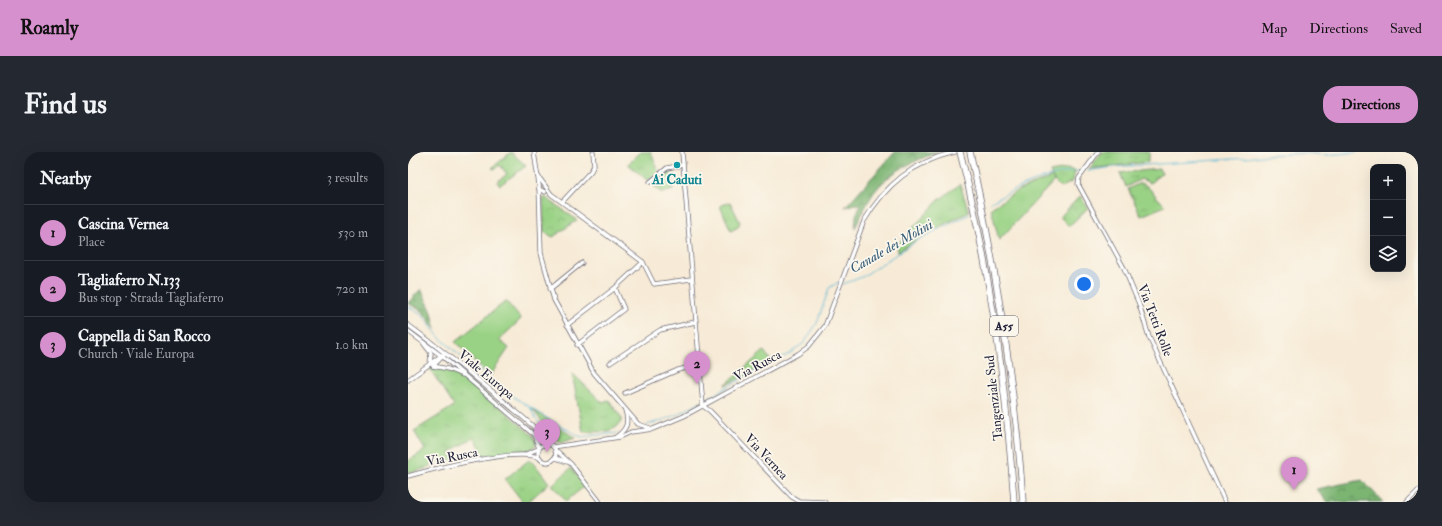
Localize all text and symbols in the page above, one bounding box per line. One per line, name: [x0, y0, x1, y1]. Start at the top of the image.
text: Roamly: [20, 16, 78, 40]
text: Map: [1261, 20, 1287, 37]
text: Directions: [1309, 20, 1368, 37]
text: Saved: [1390, 20, 1422, 37]
button: Directions: [1323, 86, 1418, 123]
text: Find us: [24, 87, 107, 122]
marker: Ai Caduti: [672, 160, 682, 170]
map controls: [1370, 164, 1406, 272]
button: +: [1370, 164, 1406, 200]
text: Nearby: [40, 168, 91, 189]
text: 3 results: [327, 170, 368, 186]
place label: Ai Caduti: [651, 172, 703, 188]
button: −: [1370, 200, 1406, 236]
text: Cascina Vernea: [78, 215, 169, 234]
water label: Canale dei Molini: [847, 216, 936, 277]
text: 1: [51, 225, 55, 241]
text: 530 m: [338, 225, 368, 241]
text: Place: [78, 234, 105, 250]
button: layers: [1370, 236, 1406, 272]
text: Tagliaferro N.133: [78, 271, 180, 290]
your location: [1074, 274, 1094, 294]
text: 2: [50, 281, 56, 297]
text: 720 m: [336, 281, 368, 297]
street label: Via Tetti Rolle: [1134, 282, 1176, 359]
text: Bus stop · Strada Tagliaferro: [78, 290, 224, 306]
road number: A55: [990, 316, 1018, 336]
text: Cappella di San Rocco: [78, 327, 211, 346]
text: 3: [51, 337, 56, 353]
text: 1.0 km: [335, 337, 368, 353]
text: Church · Viale Europa: [78, 346, 194, 362]
street label: Via Rusca: [731, 346, 785, 385]
street label: Viale Europa: [454, 347, 518, 404]
pin: 2: [684, 351, 710, 384]
street label: Tangenziale Sud: [982, 354, 1006, 441]
pin: 3: [534, 419, 560, 452]
street label: Via Vernea: [741, 431, 792, 483]
street label: Via Rusca: [425, 444, 480, 470]
pin: 1: [1281, 457, 1307, 490]

